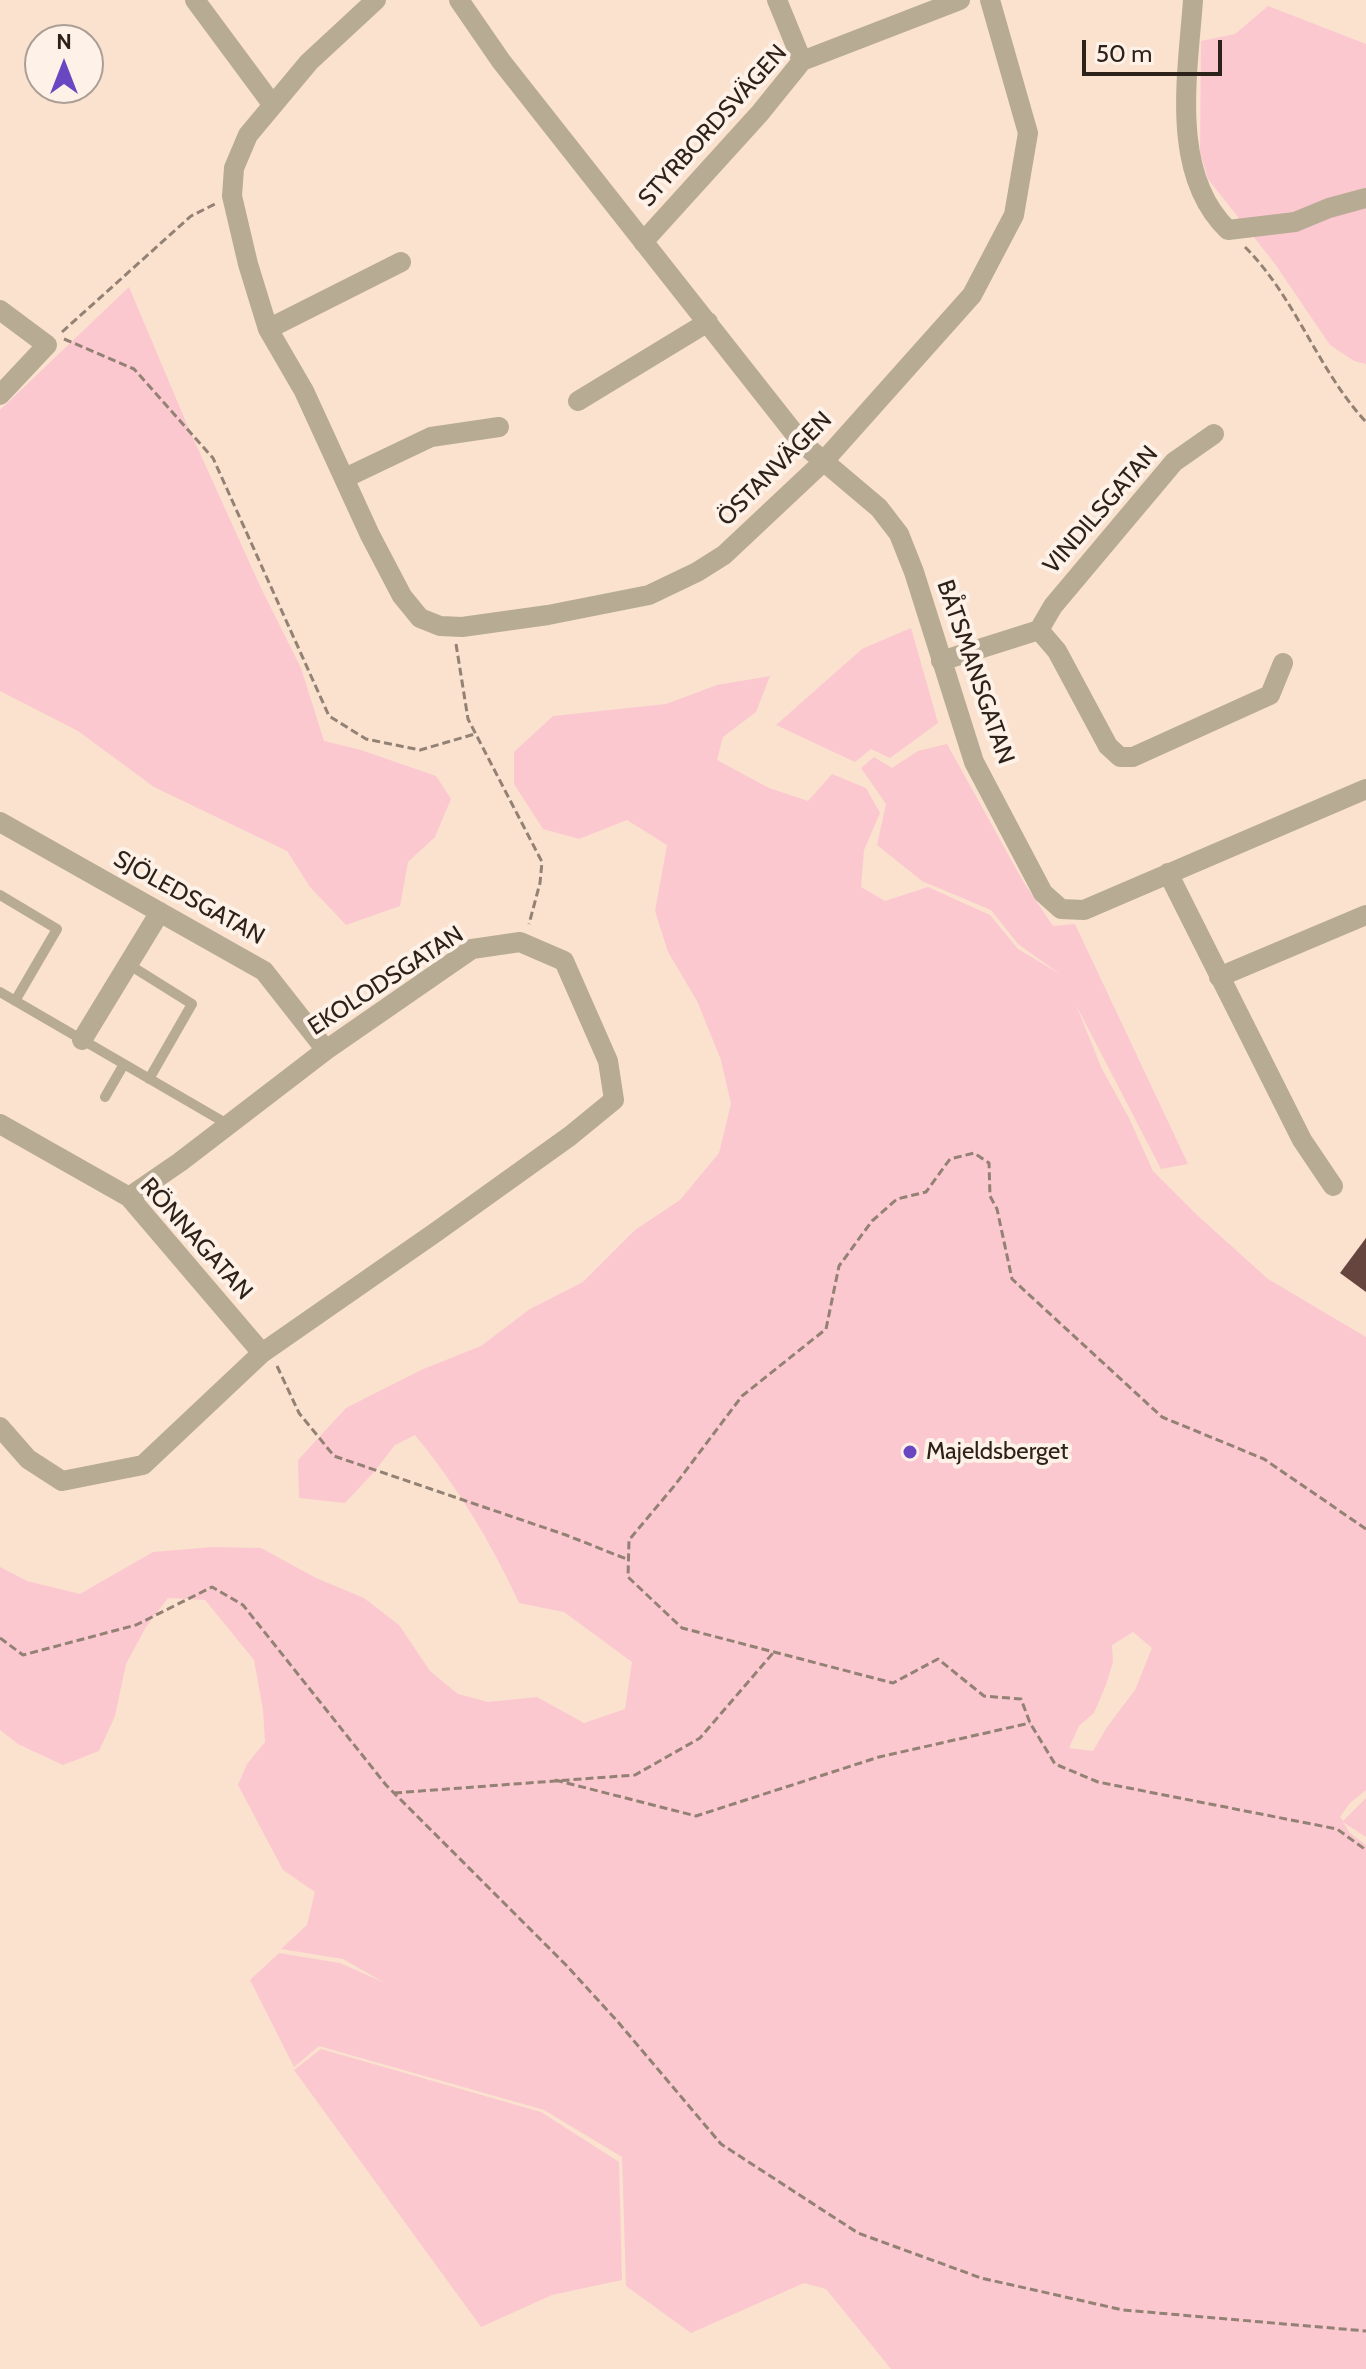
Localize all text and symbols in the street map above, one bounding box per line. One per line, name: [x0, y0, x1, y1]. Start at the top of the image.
north arrow: [24, 24, 104, 104]
scale bar: [1086, 24, 1226, 74]
text: N: [56, 28, 72, 55]
street label: STYRBORDSVÄGEN: [633, 39, 793, 213]
text: 50 m: [1096, 39, 1152, 68]
street label: ÖSTANVÄGEN: [712, 406, 838, 532]
street label: VINDILSGATAN: [1038, 440, 1164, 580]
street label: BÅTSMANSGATAN: [930, 576, 1020, 768]
street label: SJÖLEDSGATAN: [108, 845, 270, 951]
street label: EKOLODSGATAN: [303, 920, 469, 1042]
street label: RÖNNAGATAN: [134, 1172, 258, 1306]
place label: Majeldsberget: [926, 1438, 1068, 1466]
marker: Majeldsberget: [901, 1443, 919, 1461]

